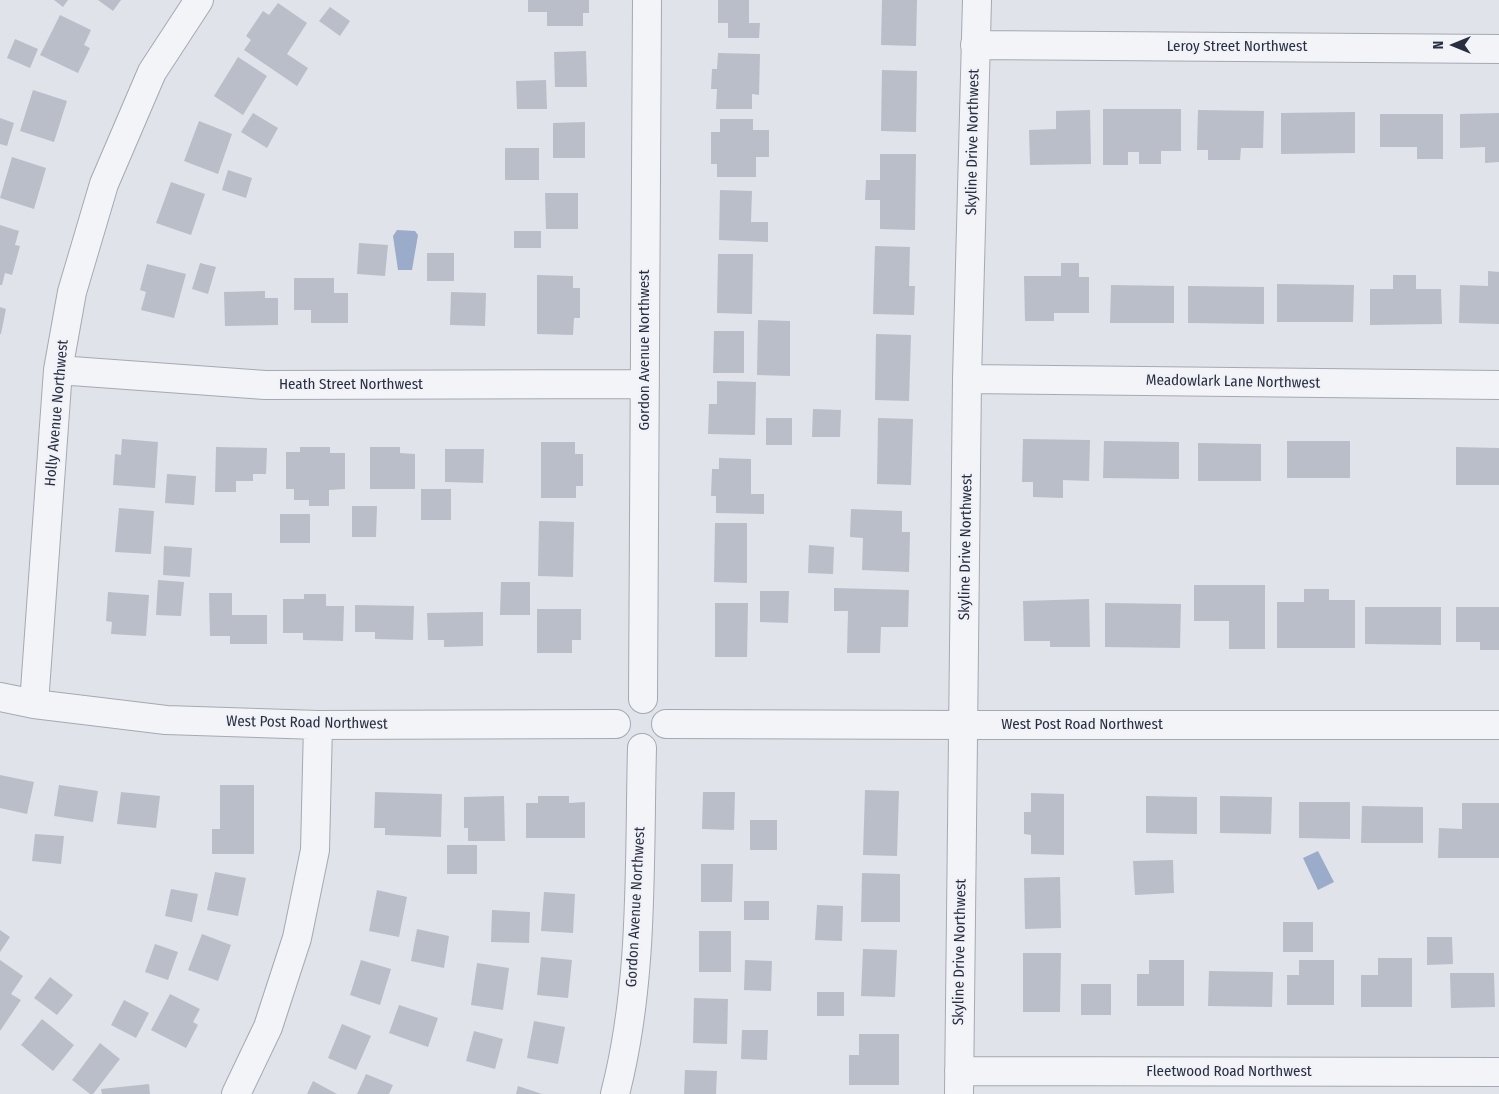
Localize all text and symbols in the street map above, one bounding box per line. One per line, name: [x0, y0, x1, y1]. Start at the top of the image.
north arrow: [1429, 20, 1479, 70]
street label: Leroy Street Northwest: [1167, 38, 1307, 56]
text: N: [1430, 41, 1447, 49]
street label: Skyline Drive Northwest: [963, 69, 983, 215]
street label: Gordon Avenue Northwest: [636, 270, 654, 430]
street label: Holly Avenue Northwest: [42, 339, 72, 487]
street label: Meadowlark Lane Northwest: [1146, 371, 1320, 393]
street label: Heath Street Northwest: [279, 376, 423, 394]
street label: Skyline Drive Northwest: [956, 474, 976, 620]
street label: West Post Road Northwest: [226, 713, 388, 733]
street label: West Post Road Northwest: [1001, 716, 1163, 734]
street label: Gordon Avenue Northwest: [623, 826, 649, 988]
street label: Skyline Drive Northwest: [950, 879, 970, 1025]
street label: Fleetwood Road Northwest: [1146, 1063, 1312, 1081]

